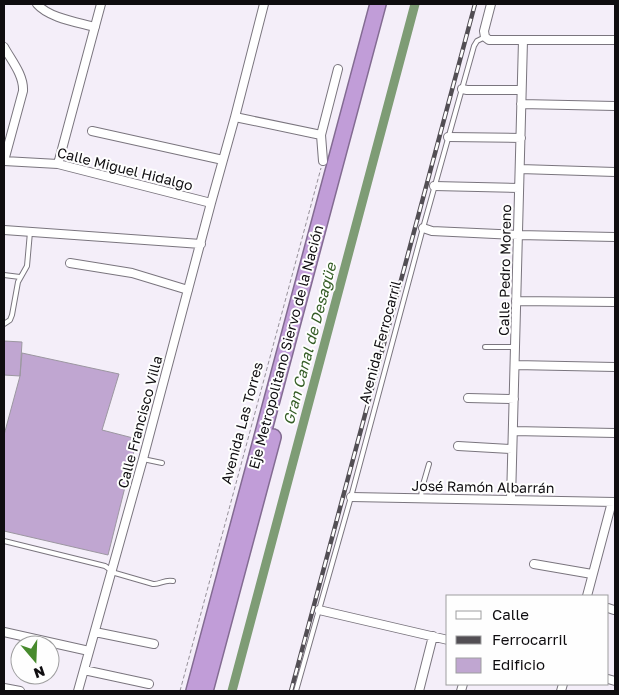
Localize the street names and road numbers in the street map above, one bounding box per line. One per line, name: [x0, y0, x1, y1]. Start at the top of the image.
street label: Calle Miguel Hidalgo: [56, 143, 195, 194]
street label: Calle Pedro Moreno: [495, 204, 514, 336]
street label: Eje Metropolitano Siervo de la Nación: [245, 223, 326, 471]
street label: Avenida Ferrocarril: [355, 278, 404, 405]
street label: Calle Francisco Villa: [114, 354, 165, 490]
street label: Avenida Las Torres: [217, 360, 266, 486]
street label: José Ramón Albarrán: [411, 477, 555, 496]

